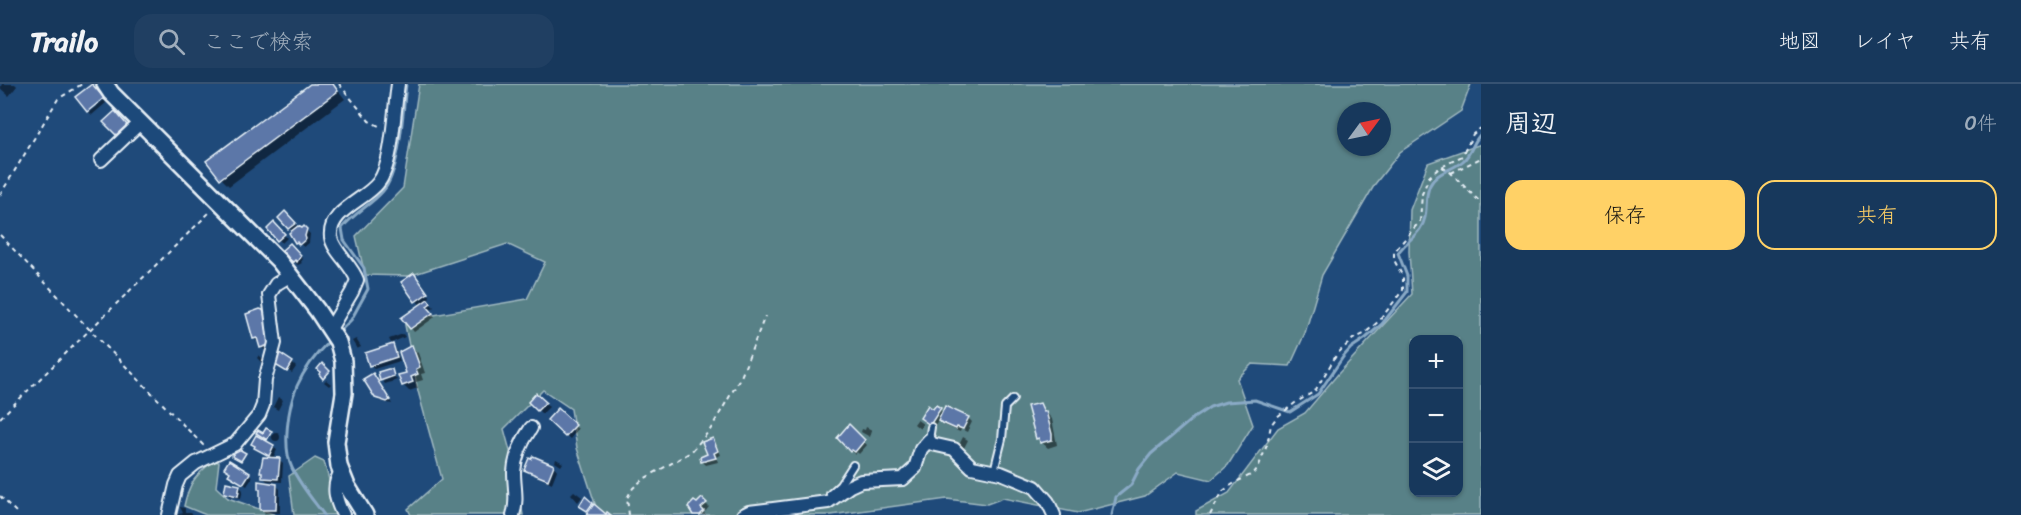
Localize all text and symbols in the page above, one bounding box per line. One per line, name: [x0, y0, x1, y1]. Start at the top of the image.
search box: [134, 14, 554, 68]
text: Trailo: [30, 17, 98, 66]
text: ここで検索: [203, 22, 313, 61]
text: 地図: [1779, 22, 1821, 60]
text: レイヤ: [1854, 22, 1916, 60]
text: 共有: [1949, 22, 1991, 60]
icon: search: [155, 25, 188, 58]
text: 周辺: [1505, 100, 1557, 146]
north arrow: [1337, 102, 1391, 156]
text: 0件: [1964, 106, 1997, 141]
button: 保存: [1505, 180, 1745, 250]
button: 共有: [1757, 180, 1997, 250]
map controls: [1409, 335, 1463, 497]
button: +: [1409, 335, 1463, 389]
button: −: [1409, 389, 1463, 443]
button: layers: [1409, 443, 1463, 497]

